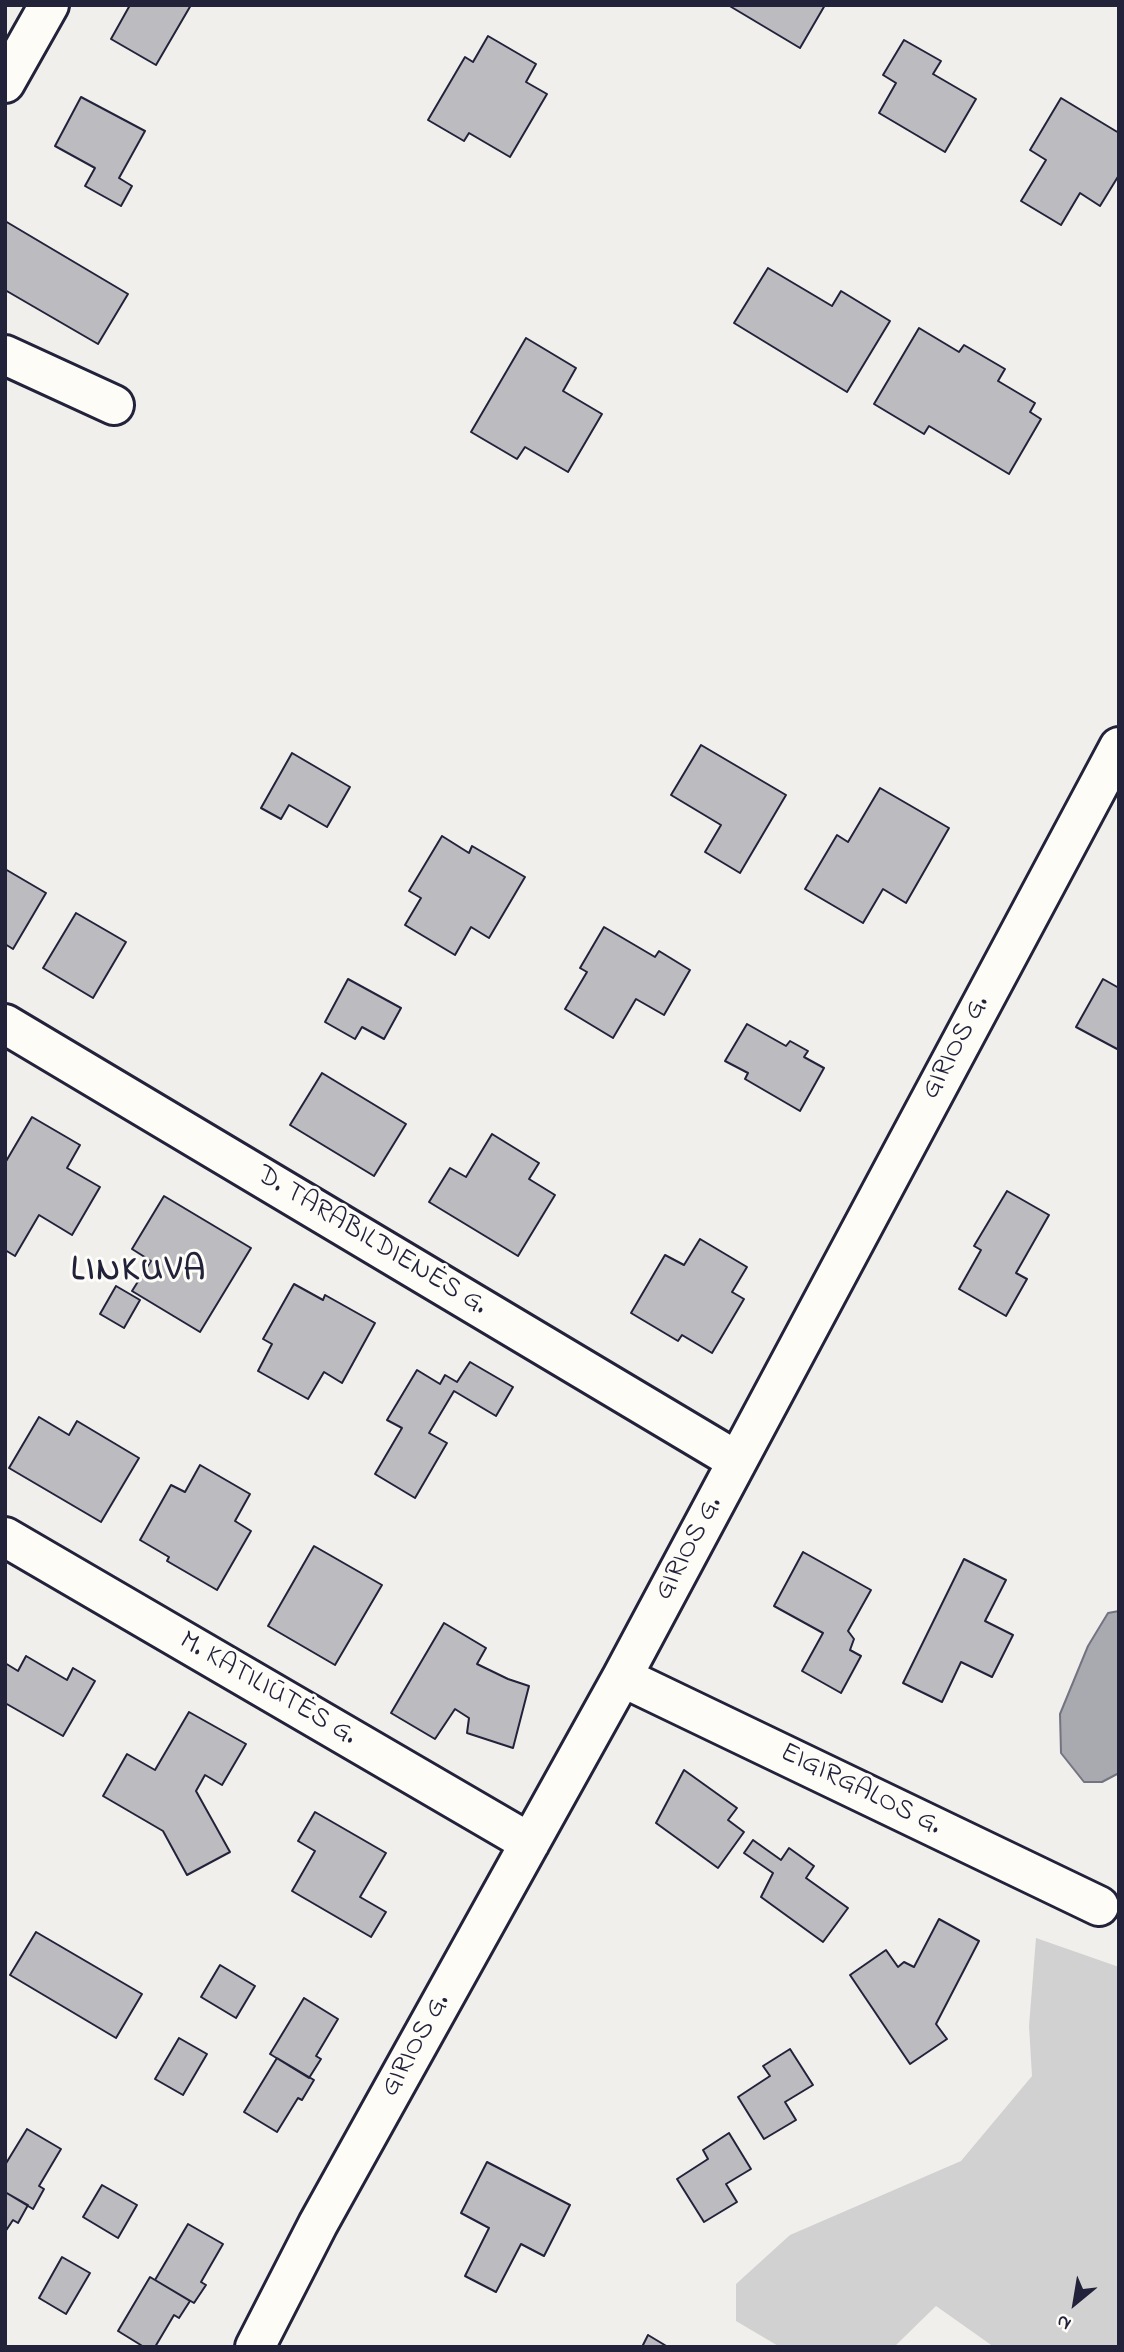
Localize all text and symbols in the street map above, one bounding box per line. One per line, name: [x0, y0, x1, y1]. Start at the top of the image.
street label: GIRIOS G.: [916, 990, 998, 1106]
street label: D. TARABILDIENĖS G.: [250, 1160, 492, 1324]
district label: LINKUVA: [72, 1252, 206, 1294]
street label: GIRIOS G.: [649, 1491, 731, 1607]
street label: M. KATILIŪTĖS G.: [172, 1626, 362, 1754]
street label: EIGIRGALOS G.: [774, 1737, 946, 1845]
street label: GIRIOS G.: [375, 1989, 459, 2103]
north arrow: [1040, 2268, 1110, 2338]
text: N: [1052, 2307, 1077, 2337]

